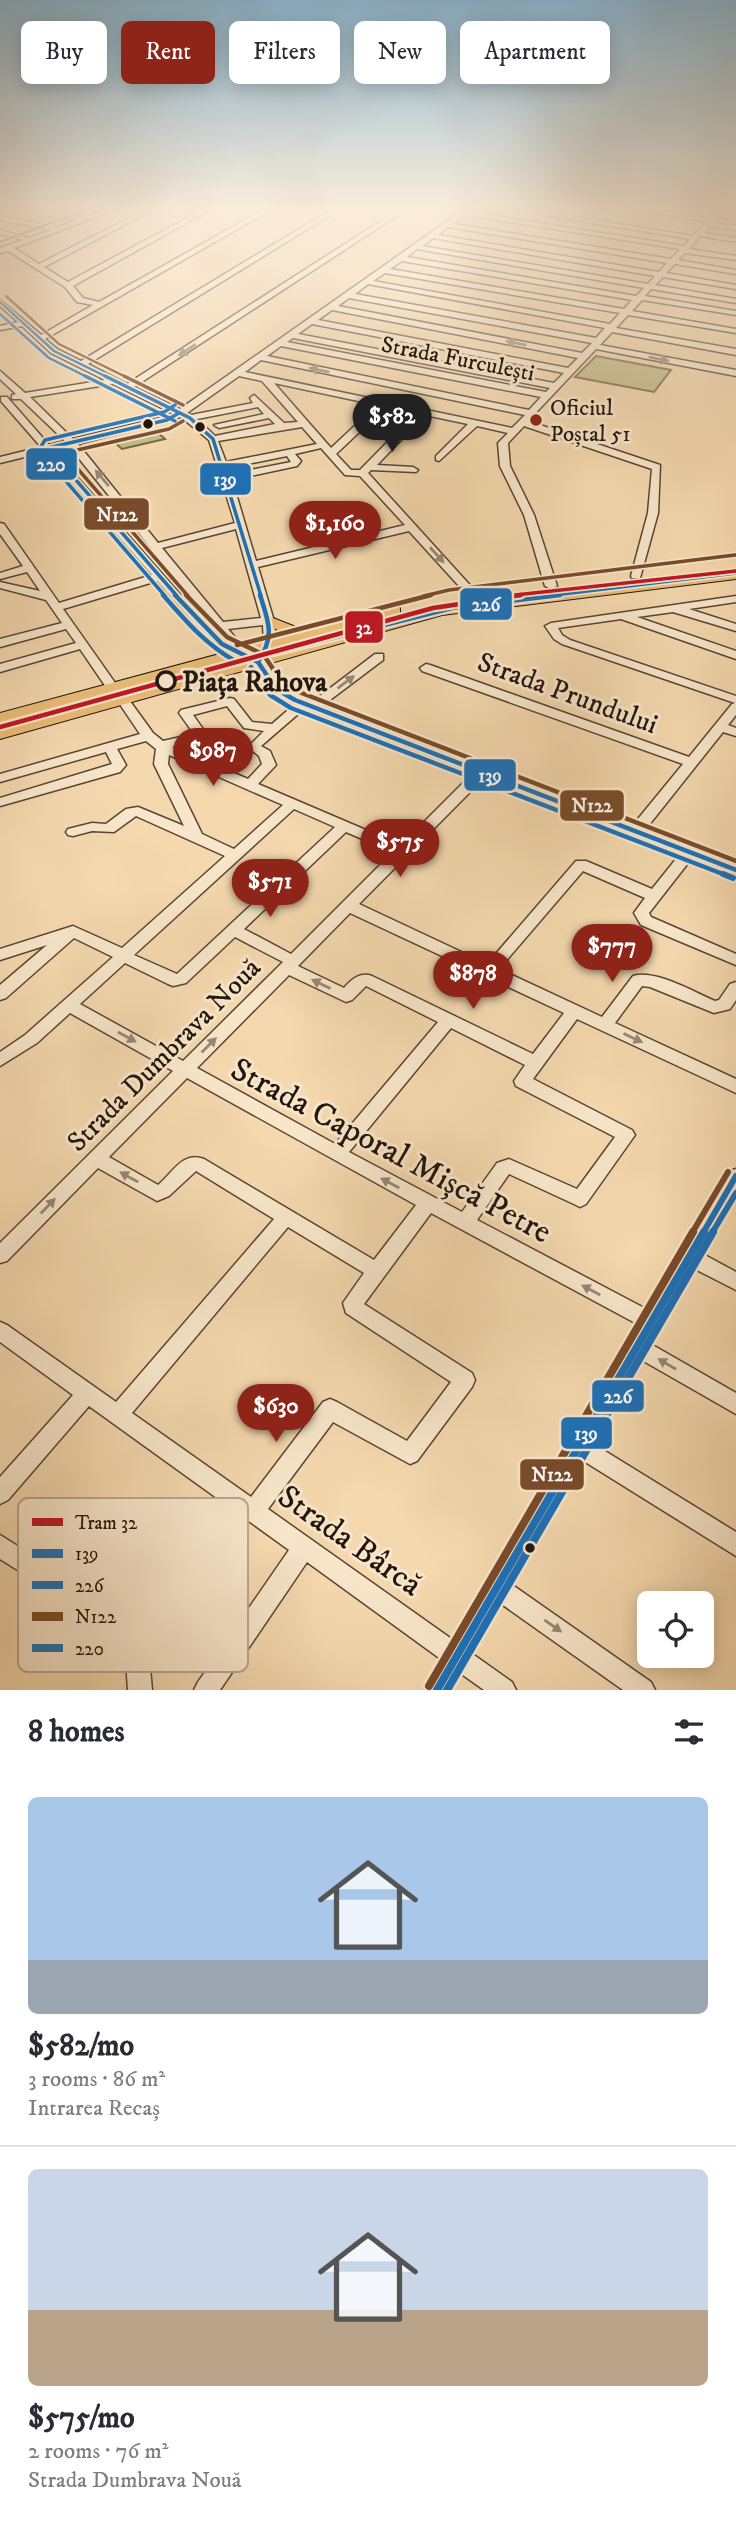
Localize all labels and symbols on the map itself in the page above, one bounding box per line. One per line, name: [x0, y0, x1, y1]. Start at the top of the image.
street label: Strada Furculești: [379, 330, 537, 389]
one-way arrow: [505, 337, 527, 348]
one-way arrow: [178, 343, 196, 357]
one-way arrow: [649, 353, 671, 364]
one-way arrow: [308, 364, 330, 375]
pin: $582: [351, 394, 433, 454]
place label: Oficiul Poștal 51: [550, 394, 631, 449]
marker: Oficiul Poștal 51: [528, 412, 544, 428]
unlabelled marker: [141, 417, 155, 431]
unlabelled marker: [193, 420, 207, 434]
line badge: 220: [25, 447, 78, 481]
text: 220: [37, 454, 65, 477]
line badge: 139: [199, 462, 252, 496]
text: 139: [213, 469, 237, 492]
one-way arrow: [95, 470, 110, 487]
line badge: N122: [83, 497, 150, 531]
pin: $1,160: [278, 502, 392, 561]
text: N122: [96, 504, 138, 527]
one-way arrow: [429, 546, 445, 564]
line badge: 226: [459, 587, 513, 621]
text: 226: [472, 594, 501, 617]
line badge: 32: [344, 610, 384, 644]
text: 32: [356, 617, 373, 640]
street label: Strada Prundului: [473, 645, 662, 742]
place label: Piața Rahova: [182, 665, 328, 700]
marker: Piața Rahova: [156, 671, 176, 691]
one-way arrow: [336, 675, 355, 689]
pin: $987: [172, 728, 254, 788]
line badge: 139: [463, 758, 517, 792]
text: 139: [478, 765, 502, 788]
line badge: N122: [559, 789, 625, 822]
text: N122: [571, 795, 613, 818]
pin: $575: [359, 820, 441, 879]
pin: $571: [229, 860, 311, 919]
pin: $777: [571, 925, 653, 984]
street label: Strada Dumbrava Nouă: [60, 951, 268, 1159]
pin: $878: [432, 951, 514, 1011]
one-way arrow: [311, 978, 331, 990]
one-way arrow: [117, 1031, 136, 1043]
one-way arrow: [623, 1032, 643, 1044]
one-way arrow: [200, 1038, 217, 1054]
street label: Strada Caporal Mișcă Petre: [223, 1049, 558, 1253]
one-way arrow: [119, 1171, 138, 1183]
one-way arrow: [380, 1177, 400, 1189]
one-way arrow: [40, 1198, 56, 1215]
one-way arrow: [581, 1284, 601, 1295]
one-way arrow: [658, 1357, 677, 1370]
line badge: 226: [591, 1379, 645, 1413]
pin: $630: [235, 1384, 317, 1444]
text: 226: [604, 1386, 633, 1409]
line badge: 139: [560, 1416, 613, 1450]
text: 139: [574, 1423, 598, 1446]
line badge: N122: [519, 1458, 585, 1491]
text: N122: [531, 1464, 573, 1487]
street label: Strada Bârcă: [269, 1476, 430, 1606]
legend: [18, 1498, 248, 1672]
text: Tram 32: [75, 1512, 138, 1535]
unlabelled marker: [523, 1541, 537, 1555]
text: 139: [75, 1543, 99, 1566]
text: 226: [75, 1575, 105, 1598]
text: N122: [75, 1606, 117, 1629]
one-way arrow: [544, 1619, 562, 1633]
text: 220: [75, 1638, 104, 1661]

